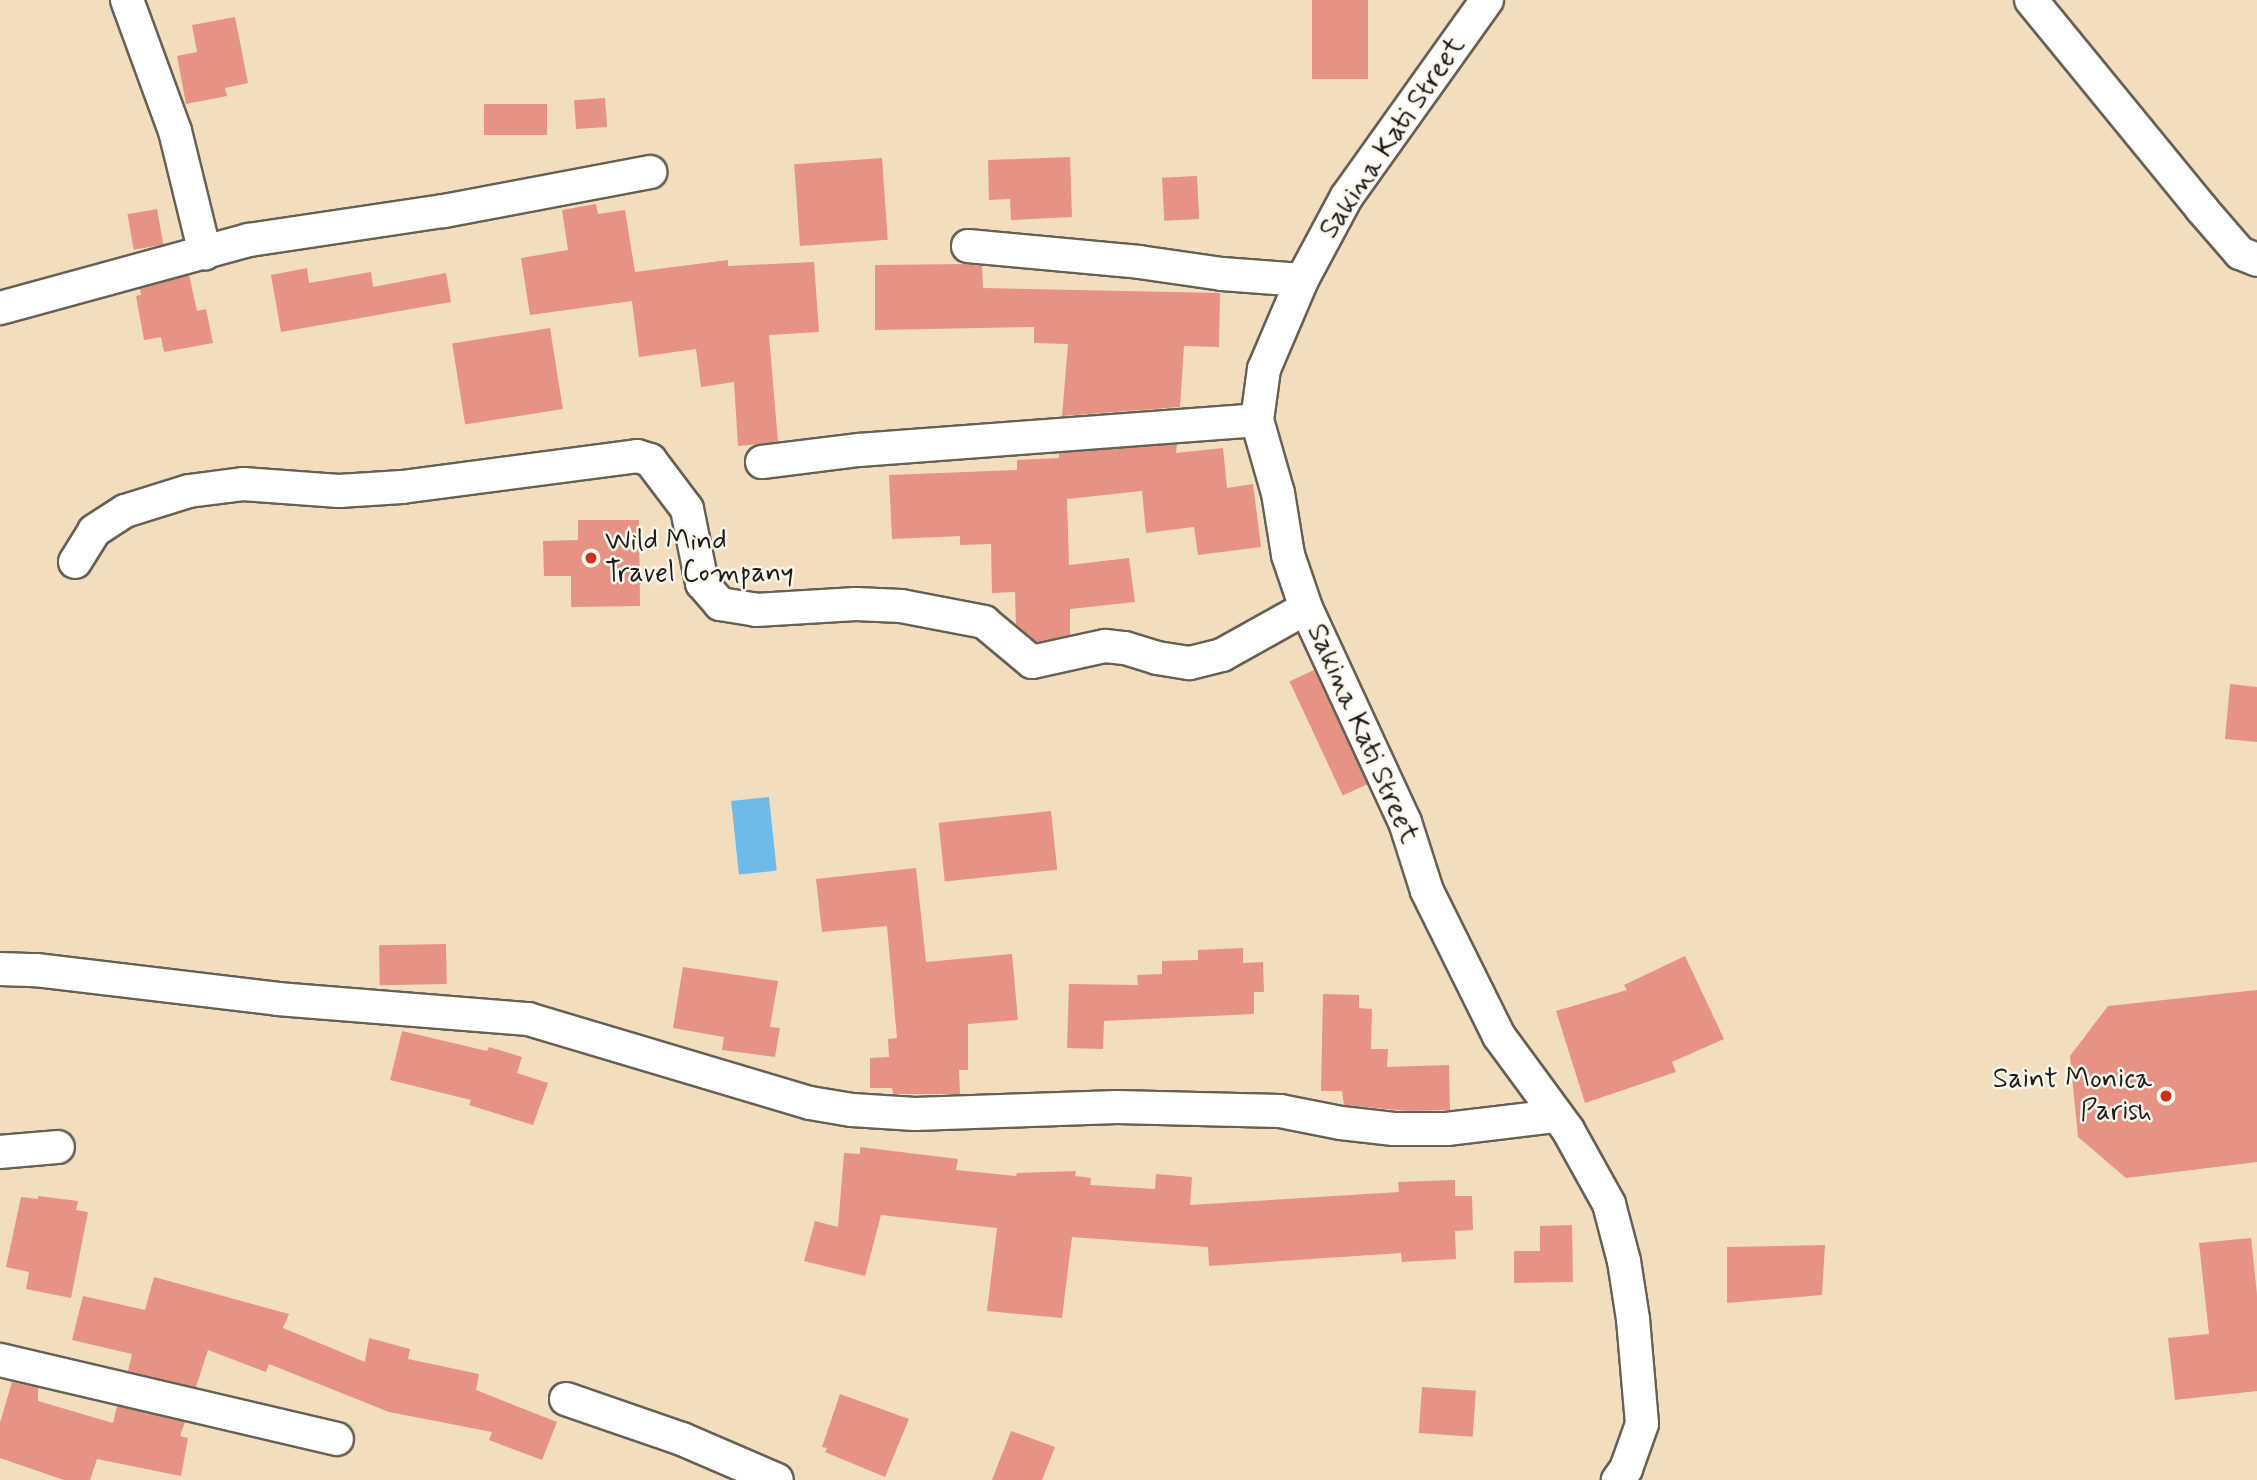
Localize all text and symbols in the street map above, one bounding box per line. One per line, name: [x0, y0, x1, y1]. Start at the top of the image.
street label: Sakina Kati Street: [1313, 31, 1473, 245]
place label: Wild Mind Travel Company: [605, 525, 793, 591]
marker: Wild Mind Travel Company: [583, 550, 599, 566]
street label: Sakina Kati Street: [1299, 619, 1425, 849]
place label: Saint Monica Parish: [1993, 1063, 2152, 1129]
marker: Saint Monica Parish: [2158, 1088, 2174, 1104]

